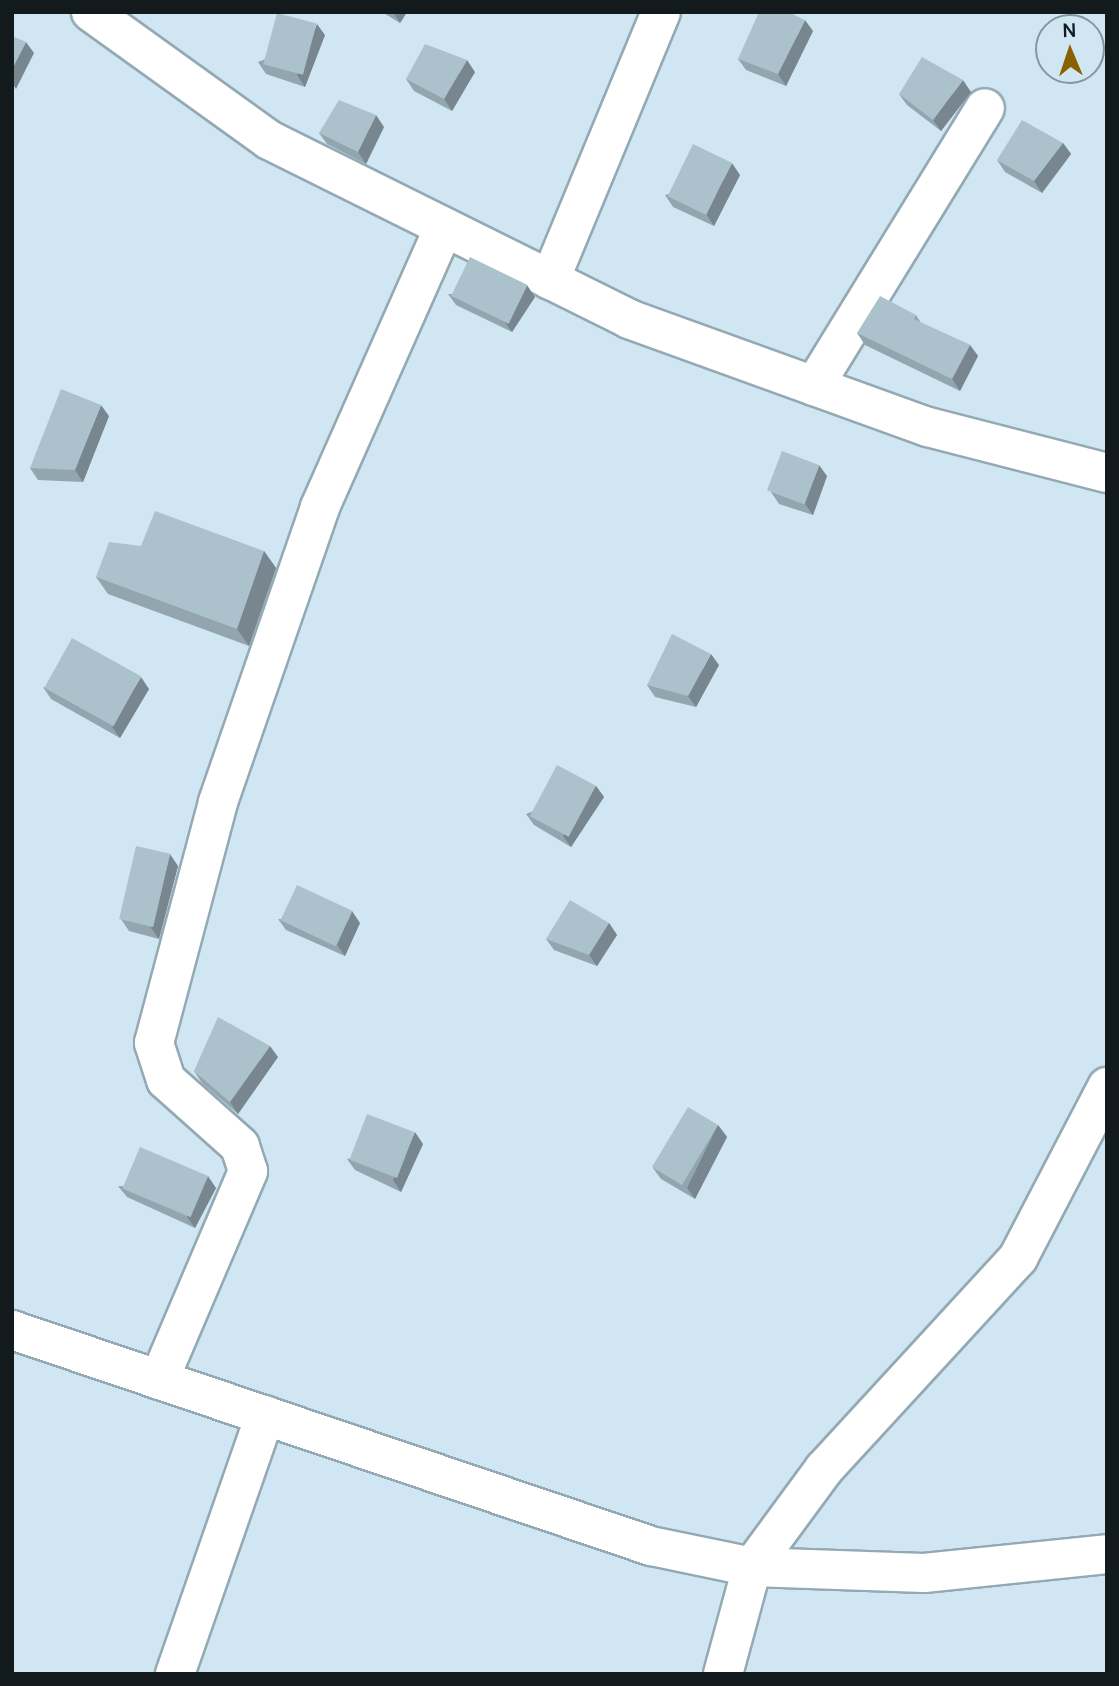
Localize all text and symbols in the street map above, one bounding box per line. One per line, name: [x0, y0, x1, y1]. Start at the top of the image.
north arrow: [1035, 14, 1105, 84]
text: N: [1062, 17, 1077, 43]

